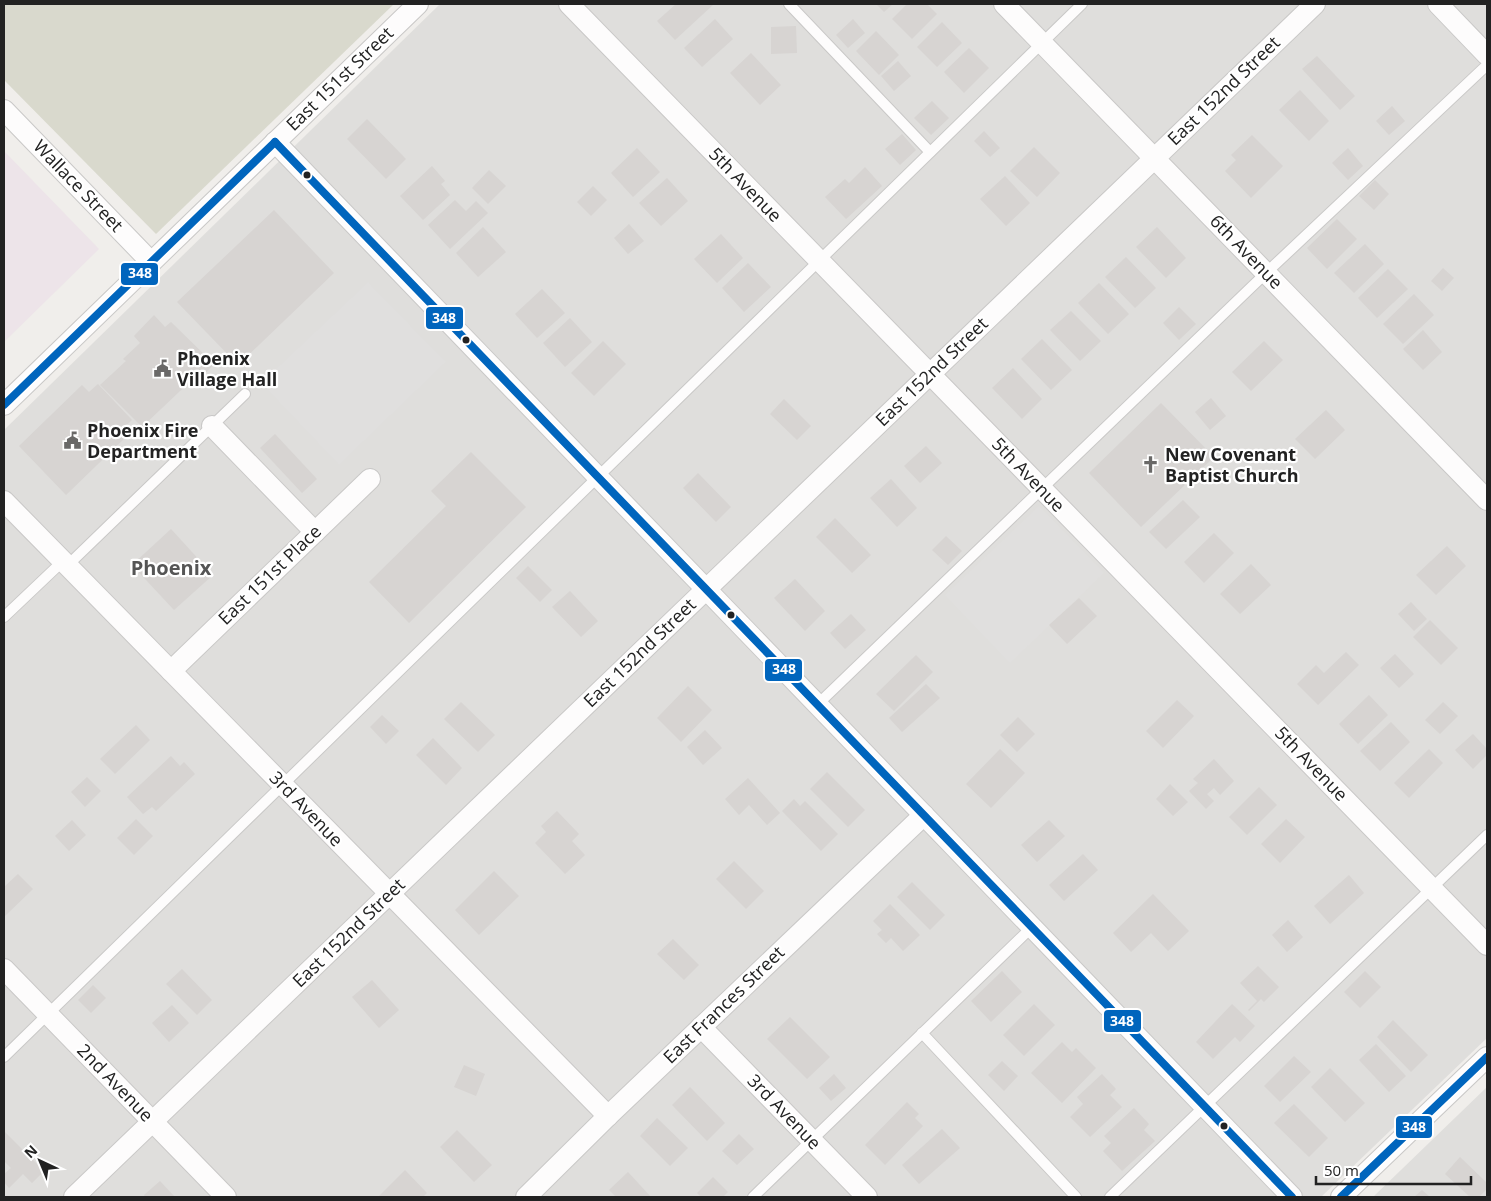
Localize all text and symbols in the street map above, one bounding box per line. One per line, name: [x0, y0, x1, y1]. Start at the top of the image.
street label: East 151st Street: [280, 21, 398, 136]
street label: East 152nd Street: [1162, 30, 1285, 150]
street label: Wallace Street: [29, 134, 129, 237]
street label: 5th Avenue: [704, 142, 787, 227]
unlabelled marker: [302, 170, 312, 180]
street label: 6th Avenue: [1205, 209, 1288, 294]
line badge: 348: [120, 262, 159, 286]
text: 348: [128, 263, 152, 282]
line badge: 348: [425, 306, 464, 330]
text: 348: [432, 308, 456, 327]
street label: East 152nd Street: [870, 311, 993, 431]
unlabelled marker: [461, 335, 471, 345]
place label: Phoenix Village Hall: [177, 346, 277, 391]
public building icon: Phoenix Village Hall: [153, 359, 173, 379]
place label: Phoenix Fire Department: [87, 418, 199, 463]
public building icon: Phoenix Fire Department: [63, 431, 83, 451]
street label: 5th Avenue: [987, 432, 1070, 517]
place label: New Covenant Baptist Church: [1165, 442, 1299, 487]
church icon: New Covenant Baptist Church: [1141, 455, 1161, 475]
street label: East 151st Place: [213, 519, 326, 630]
district label: Phoenix: [131, 554, 212, 581]
street label: East 152nd Street: [578, 592, 701, 712]
unlabelled marker: [726, 610, 736, 620]
line badge: 348: [764, 658, 803, 682]
text: 348: [772, 659, 796, 678]
street label: 5th Avenue: [1270, 721, 1353, 806]
street label: 3rd Avenue: [265, 765, 349, 851]
street label: East 152nd Street: [287, 872, 410, 992]
street label: East Frances Street: [658, 940, 789, 1068]
line badge: 348: [1103, 1009, 1142, 1033]
text: 348: [1110, 1011, 1134, 1030]
street label: 2nd Avenue: [72, 1038, 159, 1126]
street label: 3rd Avenue: [743, 1068, 827, 1154]
line badge: 348: [1395, 1115, 1433, 1139]
text: 348: [1402, 1117, 1426, 1136]
unlabelled marker: [1219, 1121, 1229, 1131]
north arrow: [15, 1136, 65, 1186]
text: N: [20, 1140, 41, 1162]
scale bar: [1316, 1154, 1471, 1186]
text: 50 m: [1324, 1160, 1359, 1180]

